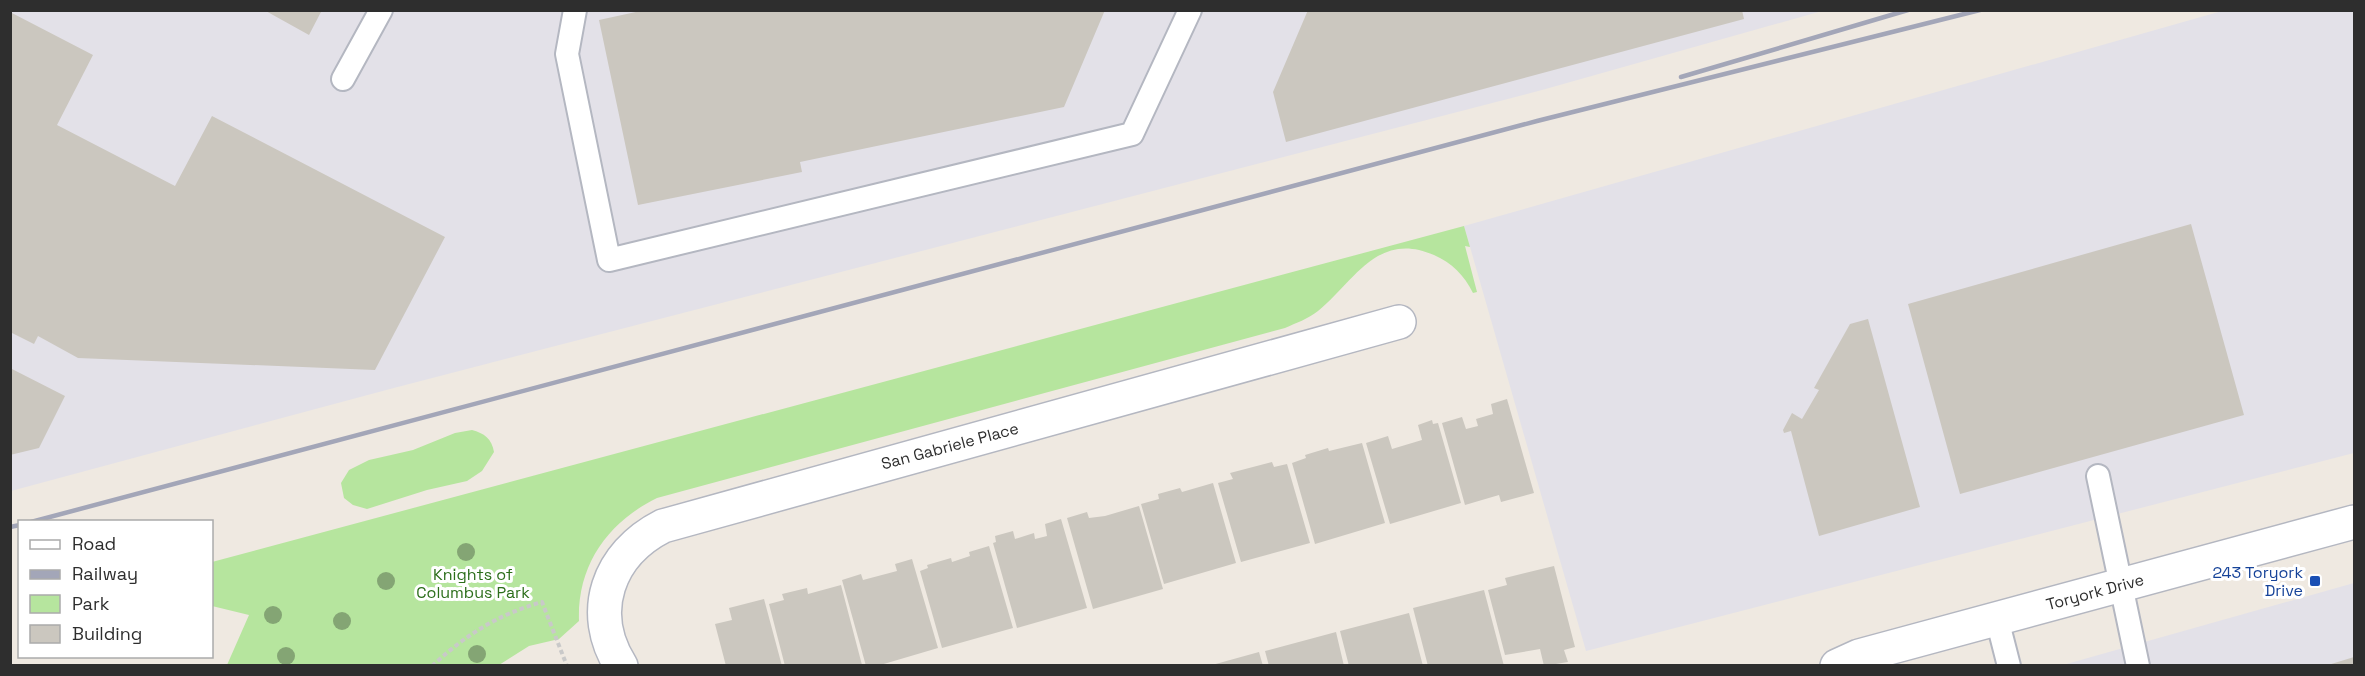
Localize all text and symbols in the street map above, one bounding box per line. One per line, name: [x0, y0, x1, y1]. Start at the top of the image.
street label: San Gabriele Place: [879, 418, 1021, 474]
legend: [18, 520, 213, 658]
text: Road: [72, 532, 116, 555]
text: Railway: [72, 562, 138, 585]
place label: 243 Toryork Drive: [2212, 562, 2303, 601]
park label: Knights of Columbus Park: [416, 564, 530, 603]
street label: Toryork Drive: [2044, 569, 2146, 615]
marker: 243 Toryork Drive: [2308, 574, 2322, 588]
text: Park: [72, 592, 110, 615]
text: Building: [72, 622, 142, 645]

